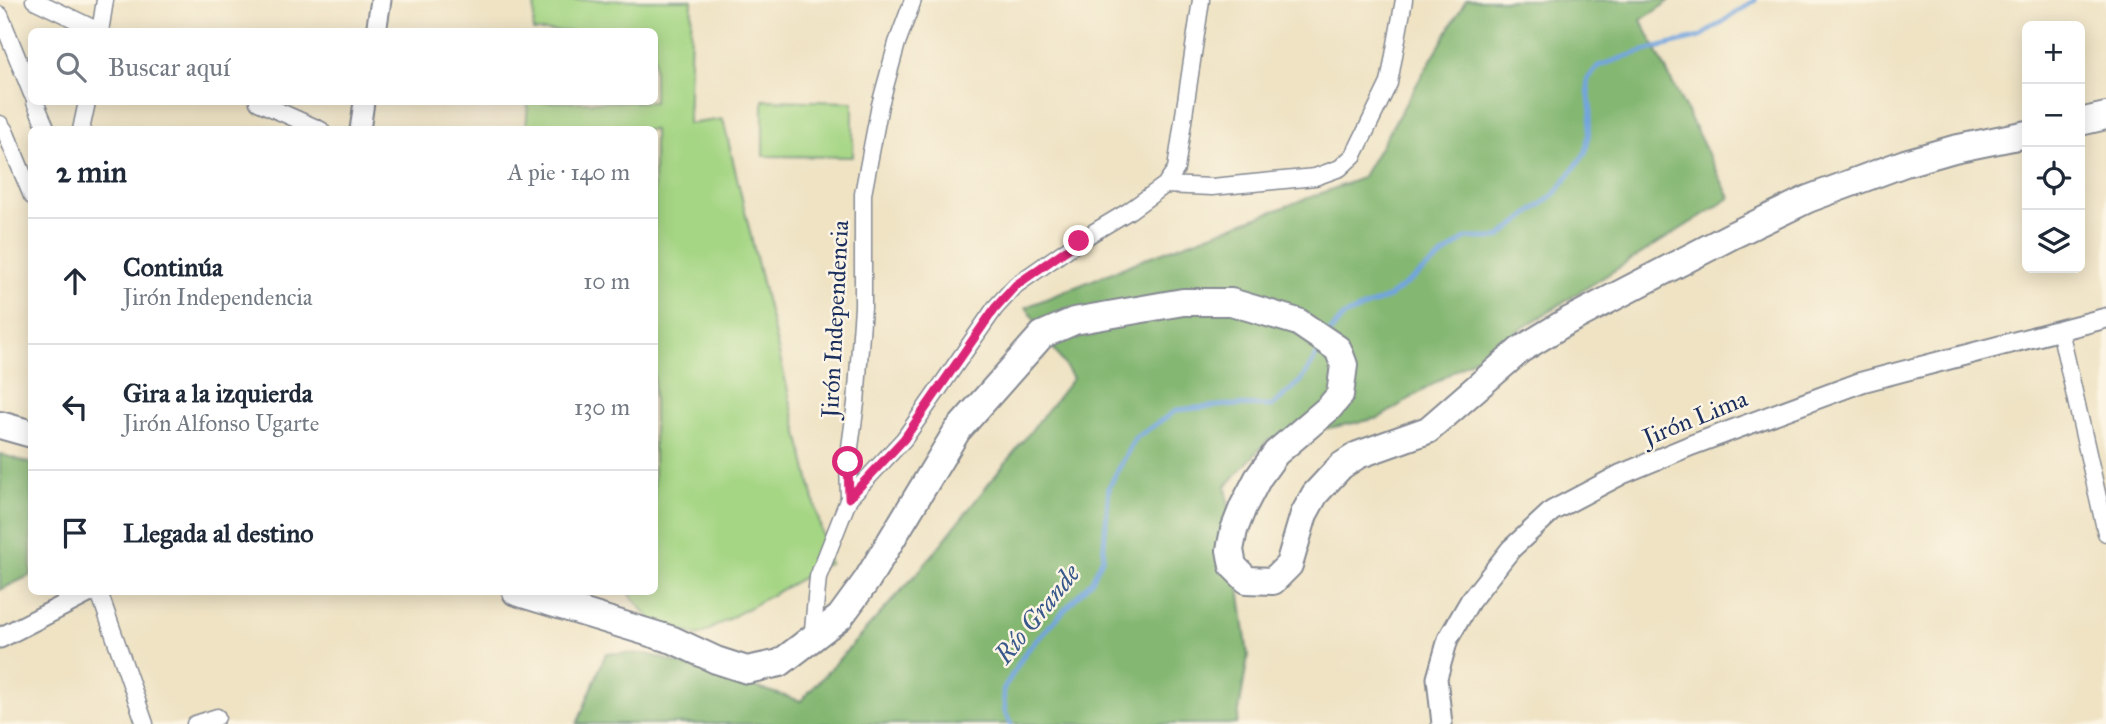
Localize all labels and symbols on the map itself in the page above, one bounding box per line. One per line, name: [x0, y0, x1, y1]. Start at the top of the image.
street label: Jirón Independencia: [815, 219, 855, 422]
route end: [1063, 225, 1094, 256]
street label: Jirón Lima: [1635, 383, 1753, 454]
route start: [832, 446, 863, 477]
water label: Río Grande: [987, 557, 1087, 671]

